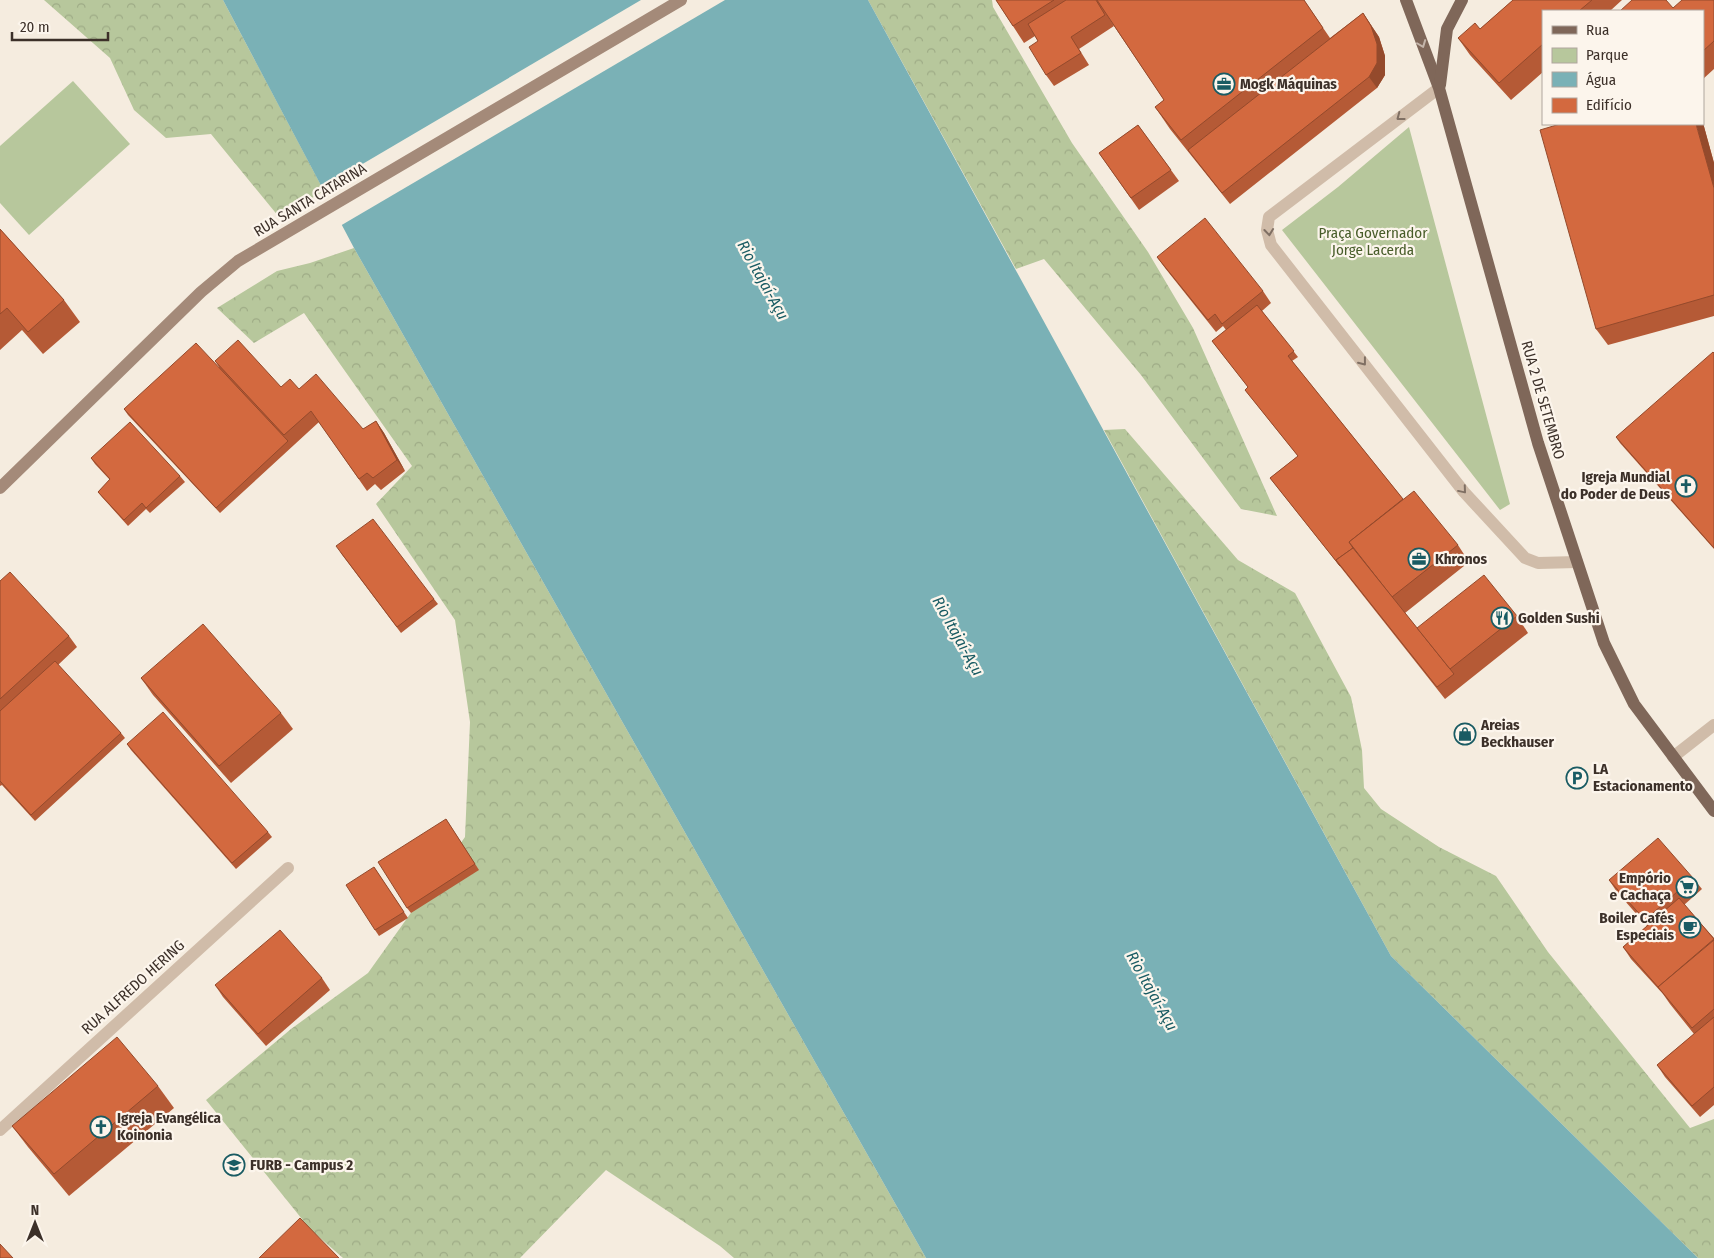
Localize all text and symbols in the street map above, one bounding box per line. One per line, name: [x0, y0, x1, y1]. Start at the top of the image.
scale bar: [12, 10, 109, 42]
legend: [1542, 10, 1704, 125]
text: 20 m: [20, 18, 50, 36]
text: Rua: [1586, 21, 1609, 39]
one-way arrow: [1416, 39, 1427, 48]
text: Parque: [1586, 46, 1629, 64]
text: Água: [1586, 71, 1616, 89]
office icon: Mogk Máquinas: [1212, 72, 1236, 96]
place label: Mogk Máquinas: [1240, 75, 1337, 93]
text: Edifício: [1586, 96, 1632, 114]
one-way arrow: [1397, 112, 1406, 120]
street label: RUA SANTA CATARINA: [250, 159, 370, 241]
park label: Praça Governador Jorge Lacerda: [1319, 224, 1428, 259]
one-way arrow: [1263, 228, 1274, 236]
water label: Rio Itajaí-Açu: [733, 237, 793, 323]
street label: RUA 2 DE SETEMBRO: [1517, 339, 1569, 461]
one-way arrow: [1357, 356, 1365, 365]
place label: Igreja Mundial do Poder de Deus: [1561, 468, 1671, 503]
church icon: Igreja Mundial do Poder de Deus: [1674, 474, 1698, 498]
one-way arrow: [1457, 484, 1465, 493]
office icon: Khronos: [1407, 547, 1431, 571]
place label: Khronos: [1435, 550, 1488, 568]
water label: Rio Itajaí-Açu: [928, 593, 988, 679]
restaurant icon: Golden Sushi: [1490, 606, 1514, 630]
place label: Golden Sushi: [1518, 609, 1600, 627]
place label: Areias Beckhauser: [1480, 716, 1554, 751]
shop icon: Areias Beckhauser: [1453, 722, 1477, 746]
place label: LA Estacionamento: [1593, 760, 1693, 795]
parking icon: LA Estacionamento: [1565, 766, 1589, 790]
place label: Empório e Cachaça: [1609, 869, 1672, 905]
supermarket icon: Empório e Cachaça: [1675, 875, 1699, 899]
place label: Boiler Cafés Especiais: [1599, 909, 1674, 944]
cafe icon: Boiler Cafés Especiais: [1678, 915, 1702, 939]
street label: RUA ALFREDO HERING: [78, 936, 188, 1038]
water label: Rio Itajaí-Açu: [1122, 948, 1182, 1034]
place label: Igreja Evangélica Koinonia: [117, 1109, 222, 1144]
church icon: Igreja Evangélica Koinonia: [89, 1115, 113, 1139]
school or university icon: FURB - Campus 2: [222, 1153, 246, 1177]
place label: FURB - Campus 2: [250, 1156, 353, 1174]
north arrow: [10, 1198, 60, 1248]
text: N: [31, 1202, 39, 1219]

